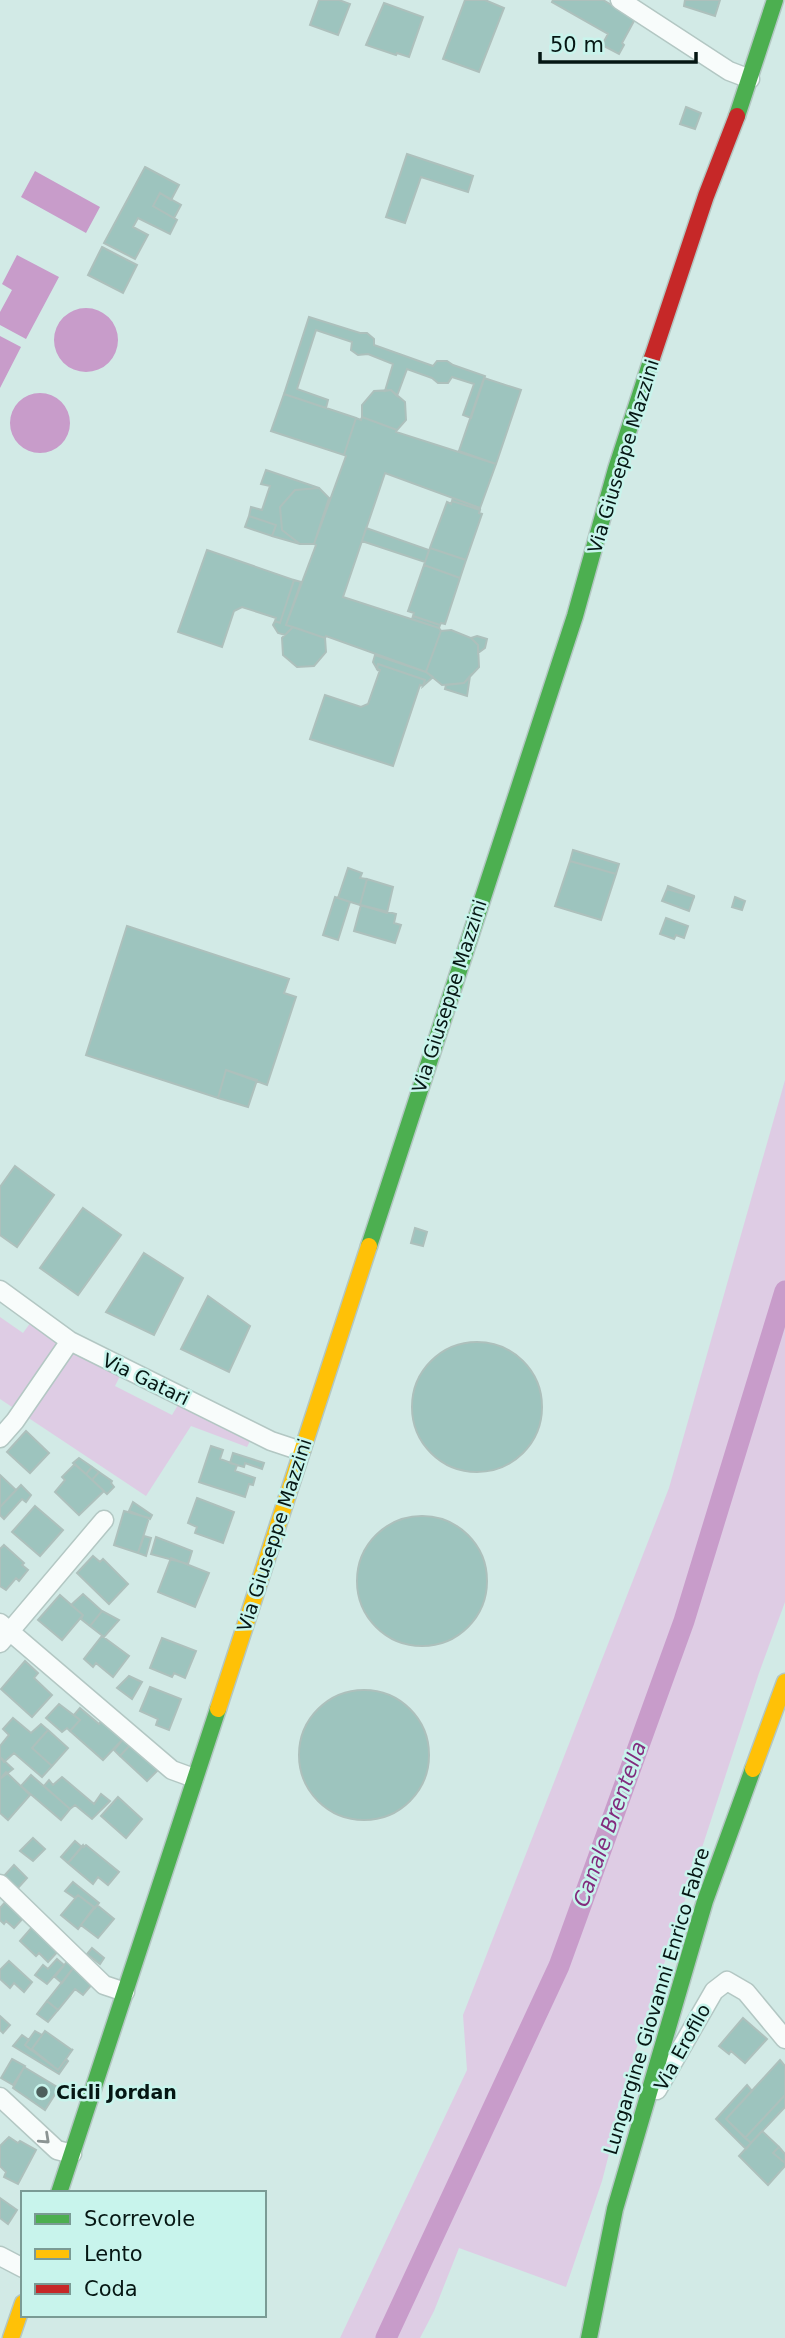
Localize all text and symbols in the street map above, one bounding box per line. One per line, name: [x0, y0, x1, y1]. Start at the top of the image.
scale bar: [540, 21, 696, 65]
text: 50 m: [550, 33, 604, 57]
street label: Via Giuseppe Mazzini: [583, 356, 663, 556]
street label: Via Giuseppe Mazzini: [407, 897, 491, 1095]
street label: Via Gatari: [99, 1348, 193, 1410]
street label: Via Giuseppe Mazzini: [232, 1436, 316, 1634]
water label: Canale Brentella: [569, 1738, 651, 1910]
street label: Lungargine Giovanni Enrico Fabre: [599, 1845, 713, 2157]
street label: Via Erofilo: [649, 2000, 715, 2094]
place label: Cicli Jordan: [56, 2081, 177, 2103]
marker: Cicli Jordan: [34, 2084, 50, 2100]
one-way arrow: [37, 2130, 50, 2143]
legend: [21, 2191, 266, 2317]
text: Scorrevole: [84, 2207, 195, 2231]
text: Lento: [84, 2242, 143, 2266]
text: Coda: [84, 2277, 138, 2301]

